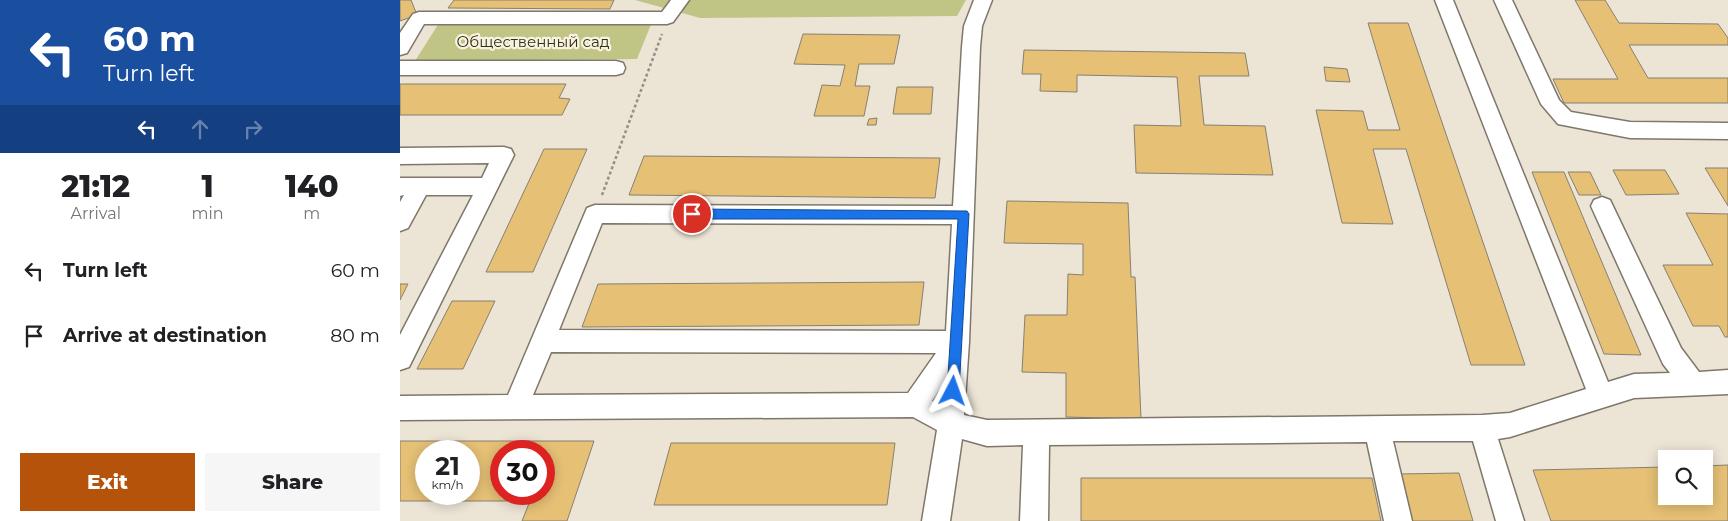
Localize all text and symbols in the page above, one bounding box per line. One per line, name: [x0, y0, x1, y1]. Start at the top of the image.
text: 60 m: [103, 17, 196, 60]
icon: left: [20, 20, 85, 85]
park label: Общественный сад: [457, 32, 610, 51]
text: Turn left: [103, 60, 195, 87]
icon: left: [133, 115, 161, 143]
icon: ahead: [186, 115, 214, 143]
icon: right: [239, 115, 267, 143]
text: 21:12: [61, 168, 130, 205]
text: 1: [201, 168, 214, 205]
text: 140: [285, 168, 339, 205]
pin: [671, 193, 713, 235]
icon: arrive: [678, 200, 706, 228]
text: Arrival: [70, 204, 121, 223]
text: min: [191, 204, 224, 223]
text: m: [303, 204, 320, 223]
icon: left: [20, 257, 48, 285]
text: Turn left: [63, 259, 148, 282]
text: 60 m: [331, 259, 380, 282]
icon: arrive: [20, 322, 48, 350]
text: Arrive at destination: [63, 324, 267, 347]
text: 80 m: [330, 324, 380, 347]
position arrow: [926, 364, 978, 416]
speed limit sign: 30: [490, 440, 555, 505]
map controls: [1658, 450, 1713, 505]
button: search: [1658, 450, 1713, 505]
text: 21: [435, 451, 460, 481]
button: Exit: [20, 453, 195, 511]
button: Share: [205, 453, 380, 511]
text: km/h: [431, 477, 464, 492]

